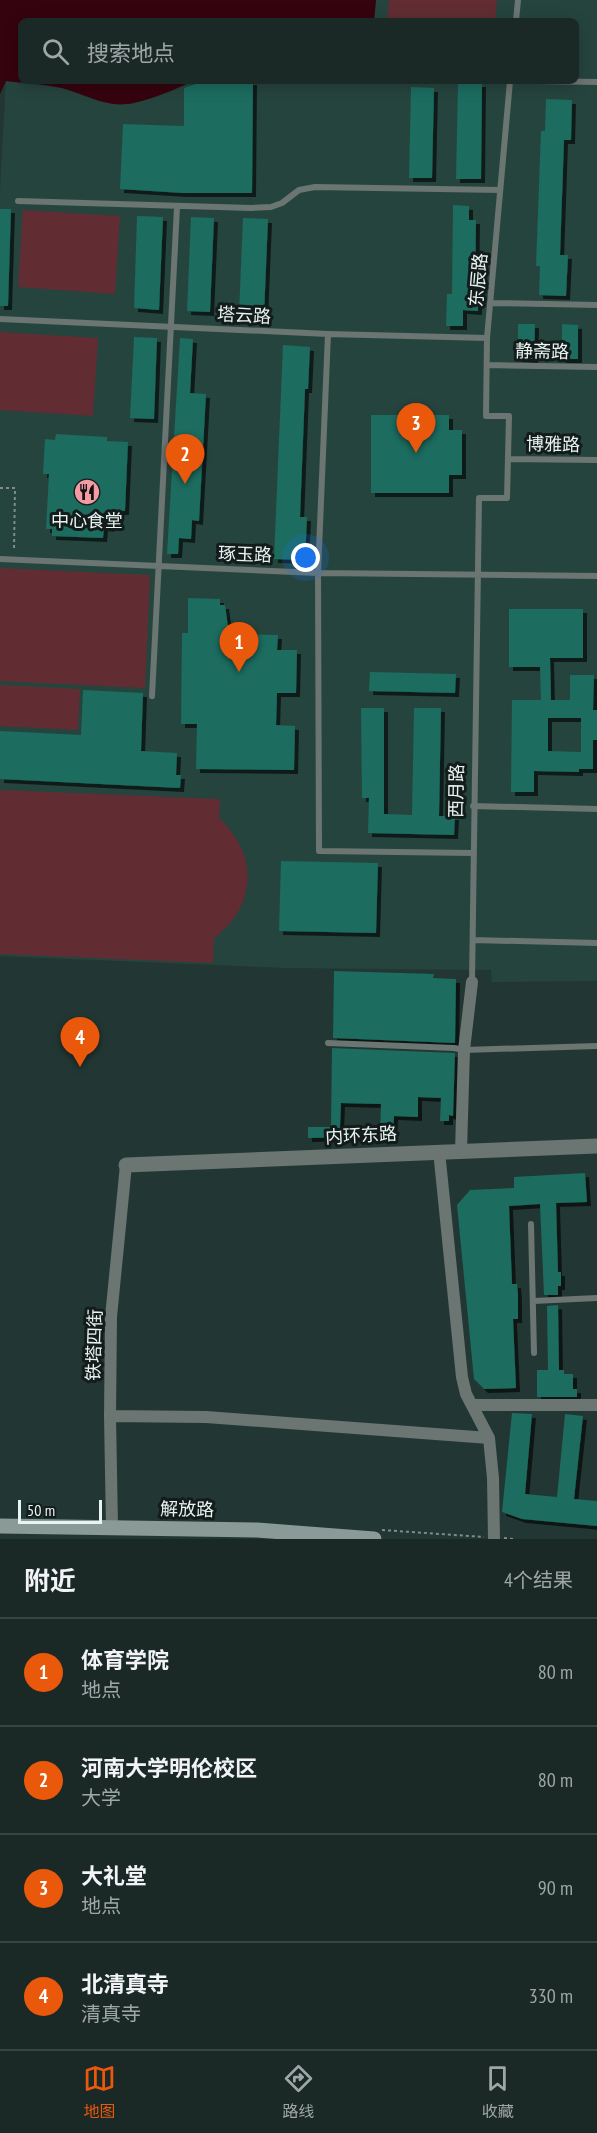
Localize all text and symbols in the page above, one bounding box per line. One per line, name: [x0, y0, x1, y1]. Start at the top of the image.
search box: [18, 18, 579, 84]
icon: search: [39, 35, 72, 68]
text: 搜索地点: [87, 39, 175, 67]
street label: 东辰路: [464, 252, 492, 308]
street label: 塔云路: [216, 302, 272, 328]
street label: 静斋路: [515, 339, 569, 363]
pin: 3: [396, 404, 436, 453]
street label: 博雅路: [526, 432, 580, 456]
pin: 2: [166, 434, 204, 484]
restaurant icon: 中心食堂: [72, 477, 102, 507]
place label: 中心食堂: [51, 509, 123, 532]
street label: 琢玉路: [218, 542, 272, 566]
your location: [291, 543, 320, 572]
pin: 1: [220, 622, 258, 672]
street label: 西月路: [444, 764, 468, 818]
pin: 4: [60, 1018, 100, 1067]
street label: 内环东路: [324, 1122, 398, 1148]
street label: 铁塔四街: [81, 1309, 107, 1381]
scale bar: [18, 1497, 102, 1524]
street label: 解放路: [160, 1497, 214, 1521]
text: 50 m: [27, 1500, 55, 1520]
text: 附近: [24, 1564, 76, 1597]
text: 4个结果: [504, 1567, 573, 1593]
text: 体育学院: [81, 1646, 169, 1674]
text: 1: [39, 1659, 48, 1685]
text: 80 m: [538, 1659, 573, 1685]
text: 地点: [81, 1677, 121, 1703]
text: 河南大学明伦校区: [81, 1754, 257, 1782]
text: 2: [39, 1767, 48, 1793]
text: 80 m: [538, 1767, 573, 1793]
text: 大学: [81, 1785, 121, 1811]
text: 大礼堂: [81, 1862, 147, 1890]
text: 3: [39, 1875, 48, 1901]
text: 90 m: [538, 1875, 573, 1901]
text: 地点: [81, 1893, 121, 1919]
text: 北清真寺: [81, 1970, 169, 1998]
text: 4: [39, 1983, 48, 2009]
text: 330 m: [529, 1983, 573, 2009]
text: 清真寺: [81, 2001, 141, 2027]
tab: 地图: [83, 2062, 116, 2122]
tab: 路线: [282, 2062, 315, 2122]
tab: 收藏: [481, 2062, 514, 2122]

